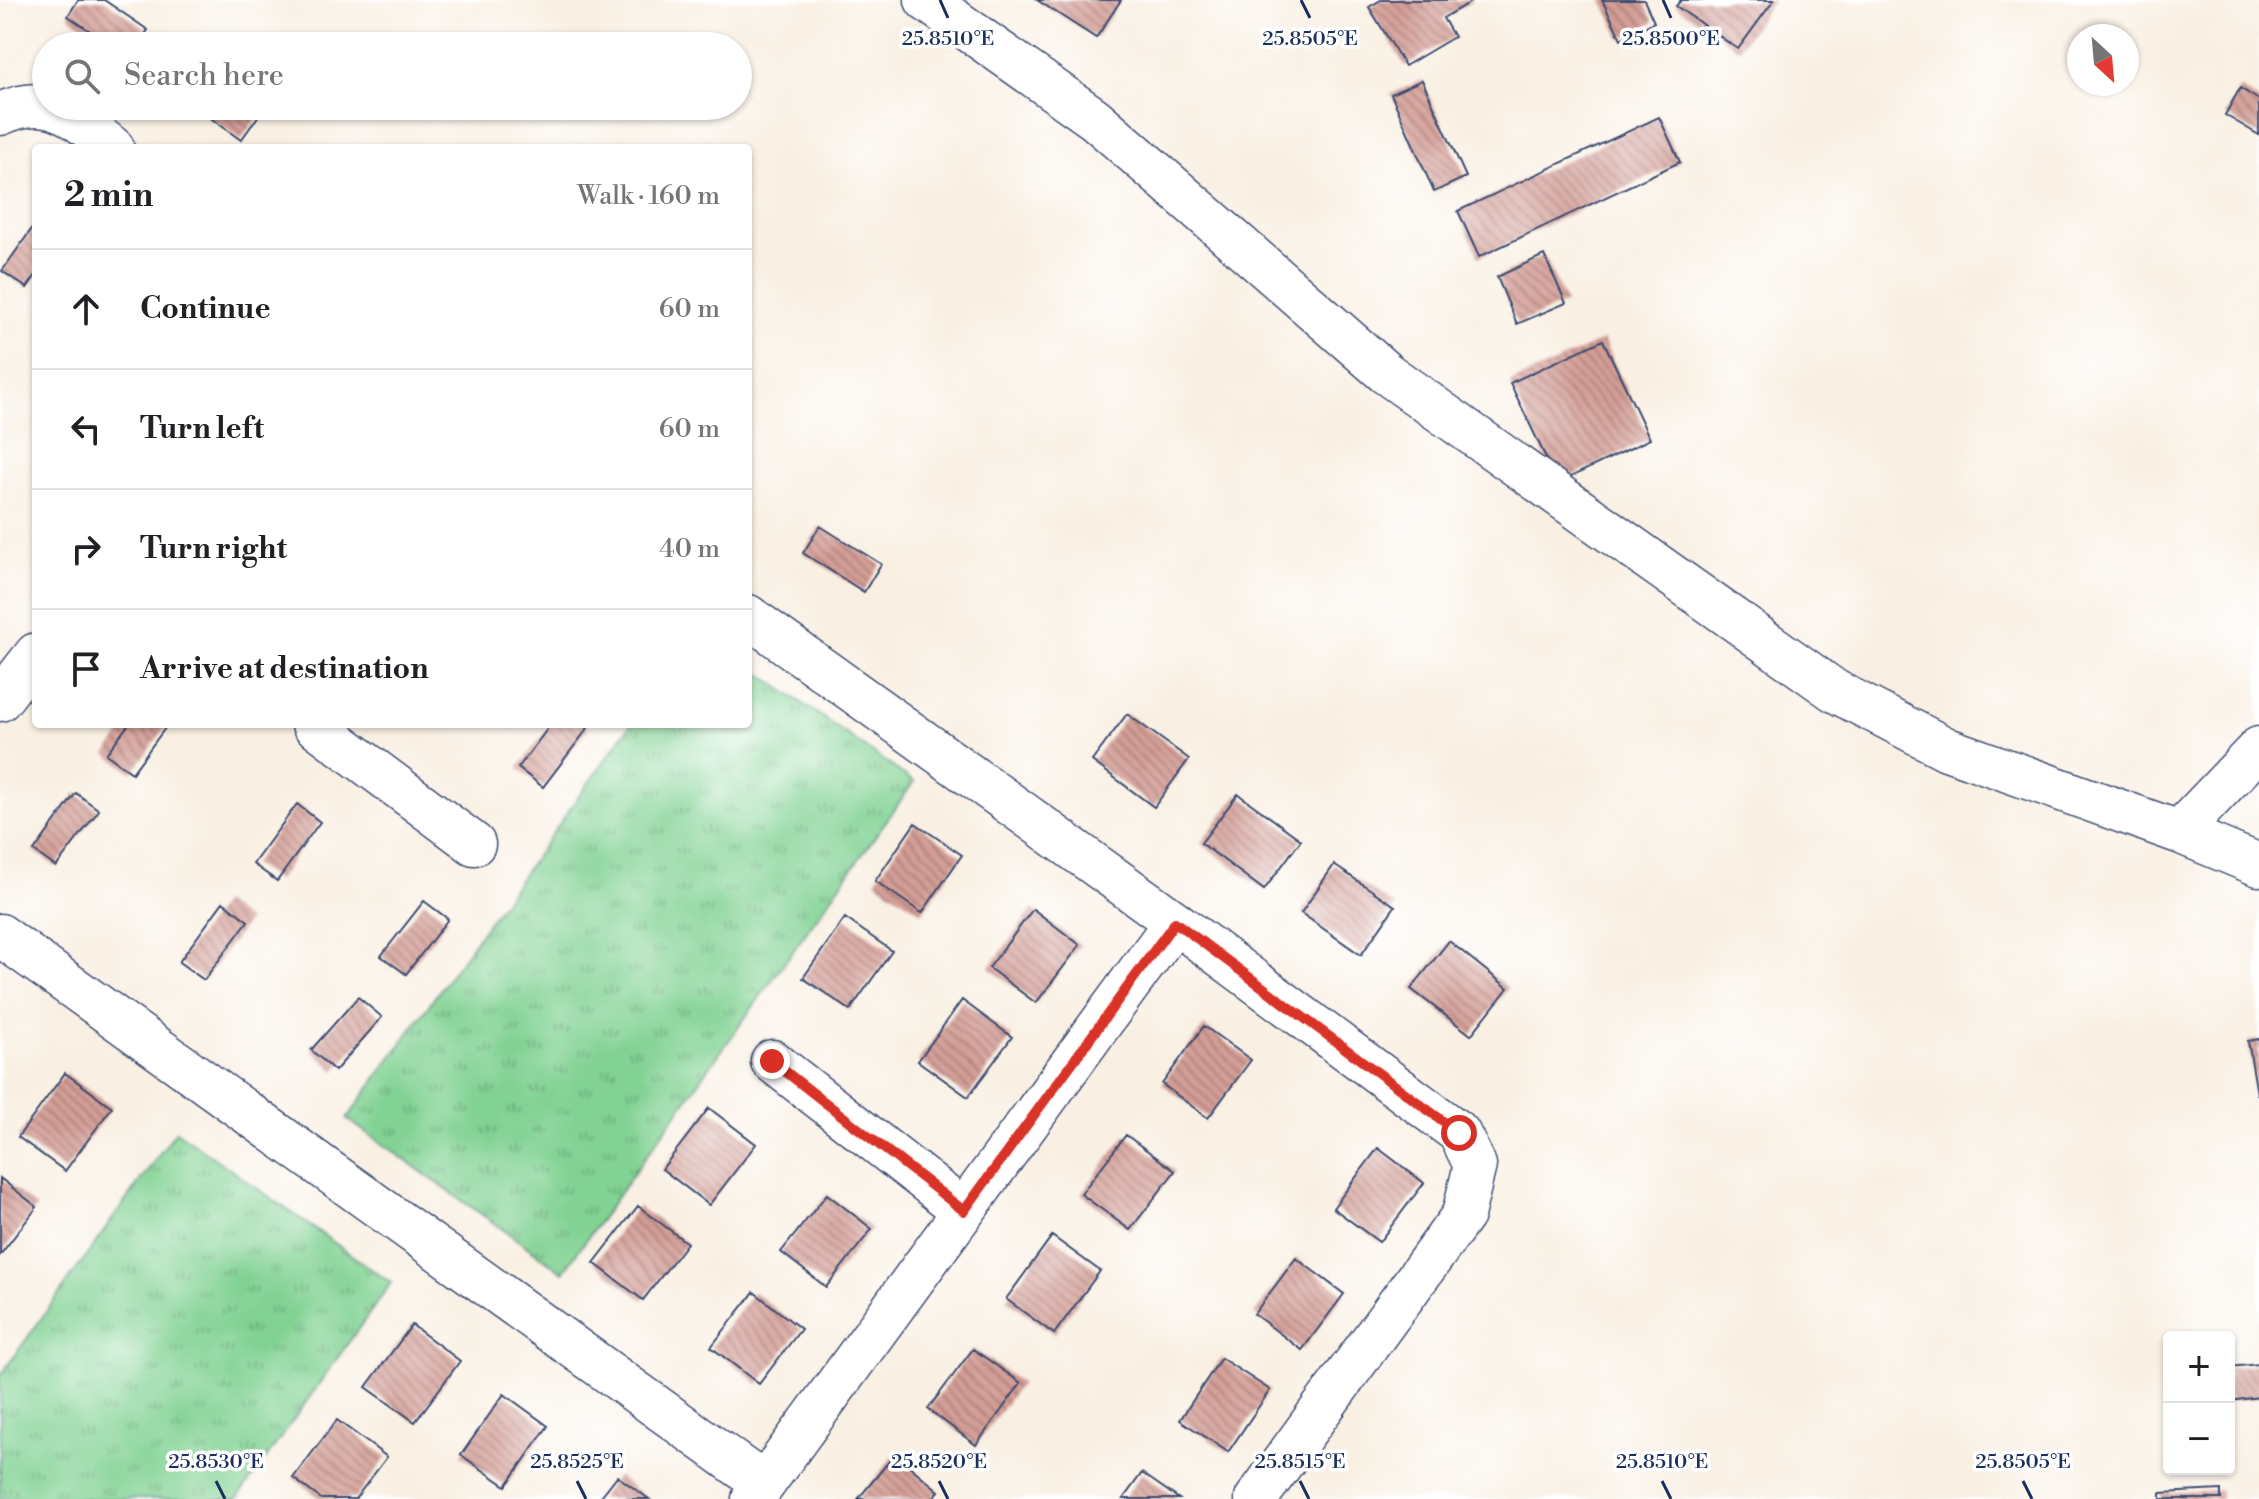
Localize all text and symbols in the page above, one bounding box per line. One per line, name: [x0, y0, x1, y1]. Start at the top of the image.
north arrow: [2067, 24, 2139, 96]
text: 25.8510°E: [902, 27, 994, 52]
text: 25.8505°E: [1262, 27, 1358, 52]
text: 25.8500°E: [1622, 27, 1720, 52]
search box: [32, 32, 752, 120]
icon: search: [60, 54, 104, 98]
text: Search here: [124, 57, 284, 95]
text: 2 min: [64, 175, 153, 217]
text: Walk · 160 m: [577, 180, 720, 212]
icon: ahead: [64, 287, 108, 331]
text: Continue: [140, 290, 271, 328]
text: 60 m: [659, 293, 720, 325]
icon: left: [64, 407, 108, 451]
text: Turn left: [140, 410, 264, 448]
text: 60 m: [659, 413, 720, 445]
icon: right: [64, 527, 108, 571]
text: Turn right: [140, 530, 287, 568]
text: 40 m: [659, 533, 720, 565]
icon: arrive: [64, 647, 108, 691]
text: Arrive at destination: [140, 650, 429, 688]
route end: [754, 1043, 790, 1079]
route start: [1441, 1115, 1477, 1151]
map controls: [2163, 1331, 2235, 1475]
button: +: [2163, 1331, 2235, 1403]
button: −: [2163, 1403, 2235, 1475]
text: 25.8530°E: [168, 1450, 264, 1475]
text: 25.8525°E: [530, 1450, 624, 1475]
text: 25.8520°E: [891, 1450, 987, 1475]
text: 25.8515°E: [1255, 1450, 1345, 1475]
text: 25.8510°E: [1616, 1450, 1708, 1475]
text: 25.8505°E: [1975, 1450, 2071, 1475]

